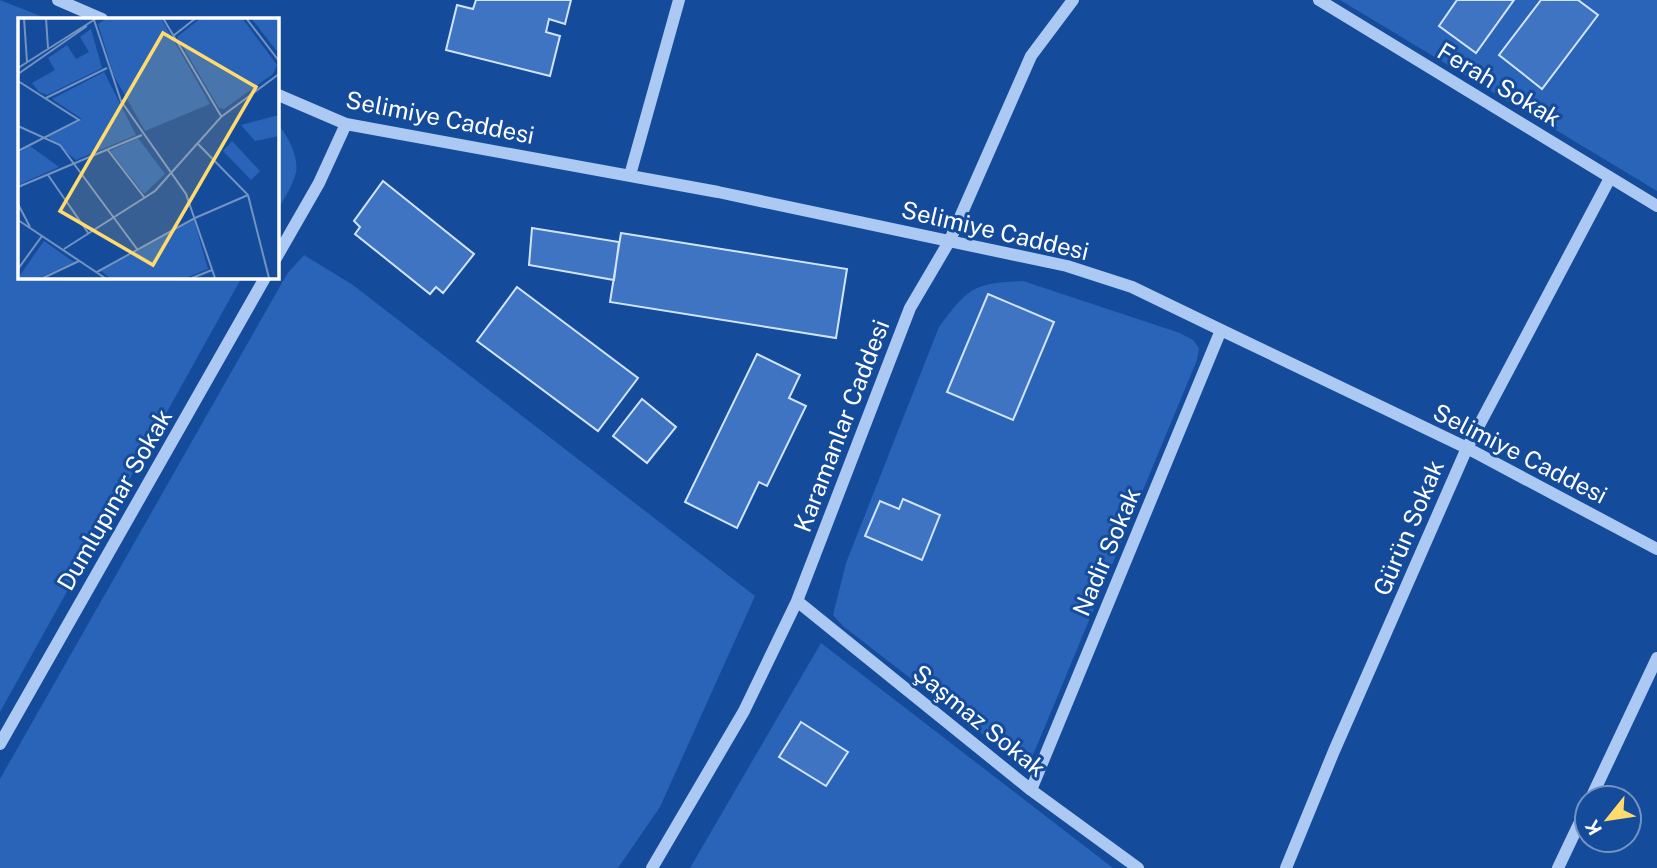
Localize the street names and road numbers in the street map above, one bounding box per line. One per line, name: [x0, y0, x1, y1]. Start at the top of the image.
street label: Ferah Sokak: [1433, 36, 1566, 132]
street label: Selimiye Caddesi: [344, 85, 537, 149]
street label: Selimiye Caddesi: [899, 195, 1092, 265]
street label: Karamanlar Caddesi: [788, 316, 894, 536]
street label: Selimiye Caddesi: [1429, 397, 1612, 509]
street label: Dumlupınar Sokak: [51, 404, 177, 595]
street label: Gürün Sokak: [1367, 456, 1449, 600]
street label: Nadir Sokak: [1066, 483, 1146, 620]
street label: Şaşmaz Sokak: [908, 658, 1051, 782]

